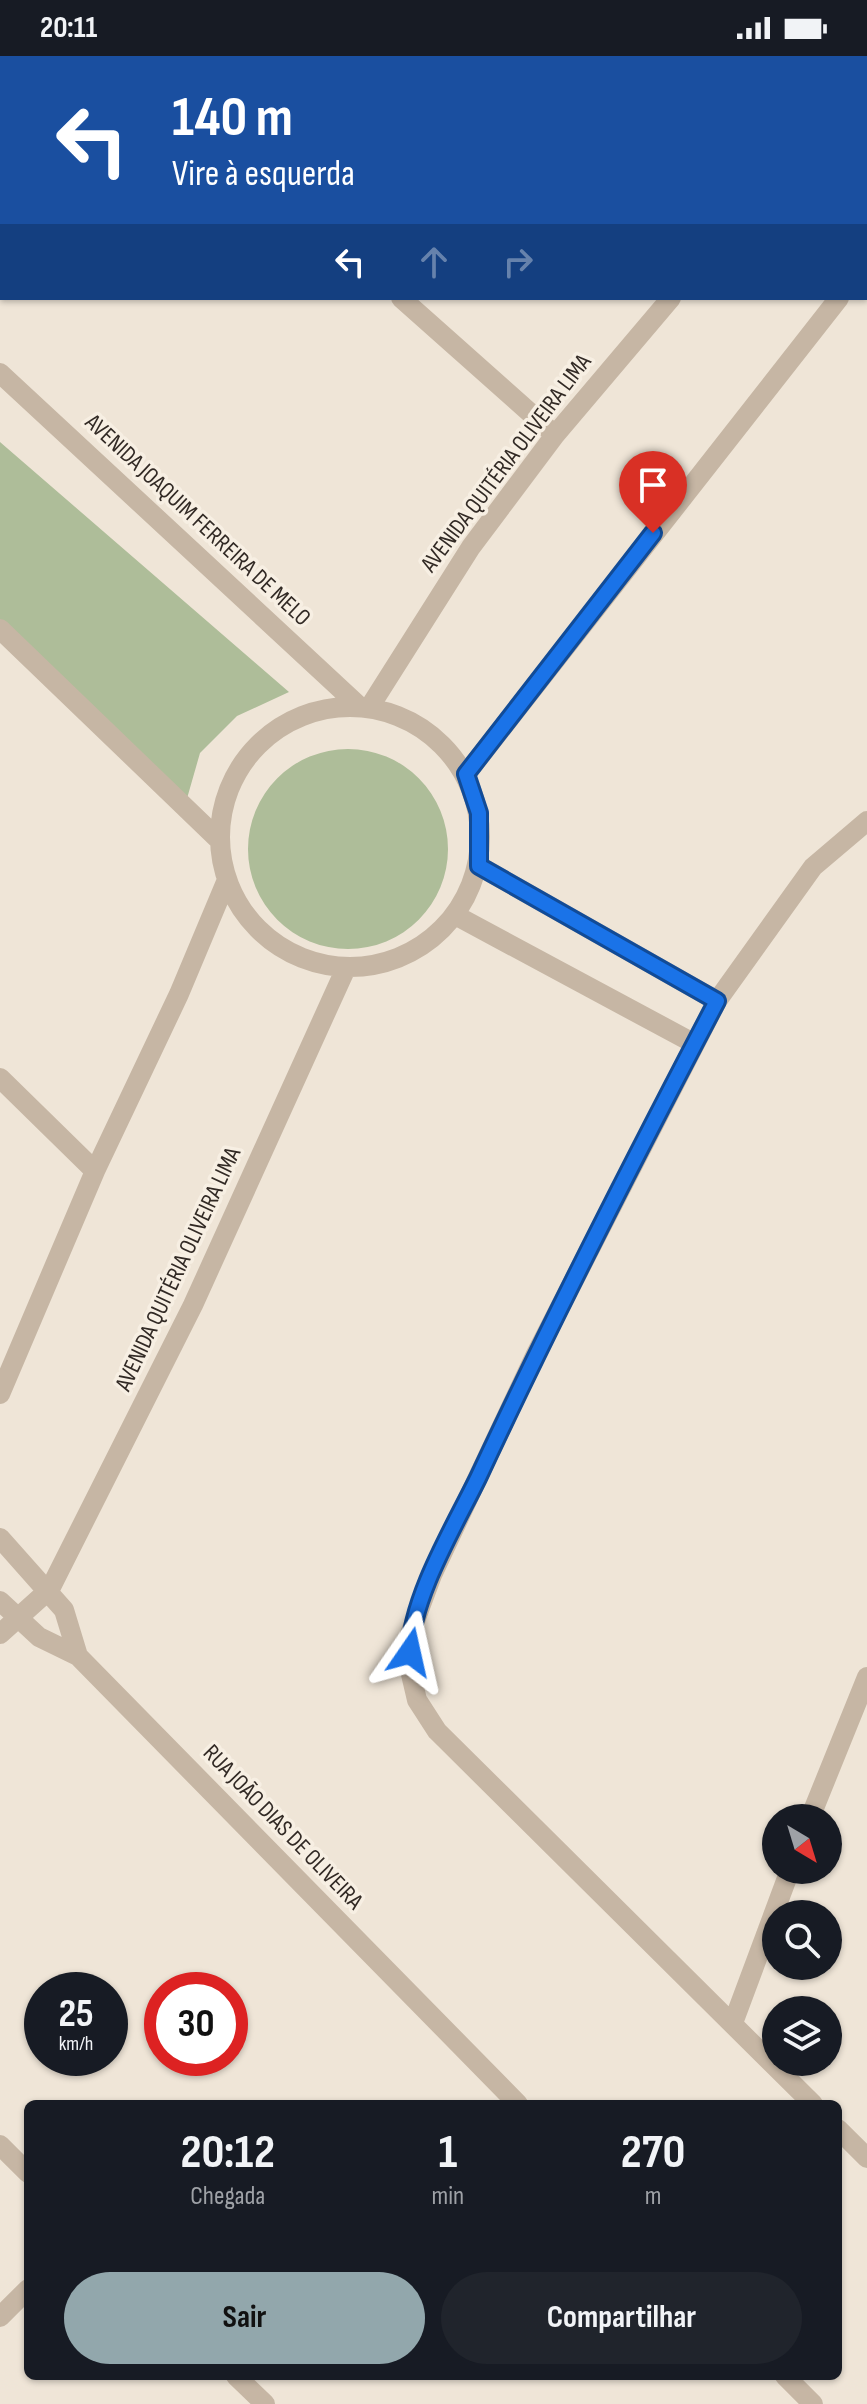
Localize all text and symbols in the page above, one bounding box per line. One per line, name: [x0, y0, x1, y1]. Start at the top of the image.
text: 20:11: [40, 10, 97, 46]
text: 140 m: [172, 85, 293, 152]
icon: left: [40, 88, 144, 192]
text: Vire à esquerda: [172, 153, 355, 196]
icon: left: [328, 240, 372, 284]
icon: ahead: [412, 240, 456, 284]
icon: right: [496, 240, 540, 284]
street label: AVENIDA QUITÉRIA OLIVEIRA LIMA: [414, 348, 598, 579]
street label: AVENIDA JOAQUIM FERREIRA DE MELO: [79, 407, 317, 632]
pin: [619, 451, 687, 533]
icon: arrive: [631, 463, 675, 507]
street label: AVENIDA QUITÉRIA OLIVEIRA LIMA: [108, 1142, 248, 1396]
position arrow: [368, 1610, 452, 1694]
street label: RUA JOÃO DIAS DE OLIVEIRA: [197, 1739, 370, 1916]
north arrow: [762, 1804, 842, 1884]
map controls: [762, 1804, 842, 2076]
button: search: [762, 1900, 842, 1980]
speed limit sign: 30: [144, 1972, 248, 2076]
text: 25: [58, 1990, 94, 2038]
button: layers: [762, 1996, 842, 2076]
text: km/h: [59, 2032, 93, 2056]
text: 20:12: [181, 2124, 275, 2181]
text: 1: [438, 2124, 457, 2181]
text: 270: [621, 2124, 685, 2181]
text: Chegada: [190, 2181, 265, 2212]
text: min: [432, 2181, 464, 2212]
text: m: [645, 2181, 661, 2212]
button: Sair: [64, 2272, 425, 2364]
button: Compartilhar: [441, 2272, 802, 2364]

